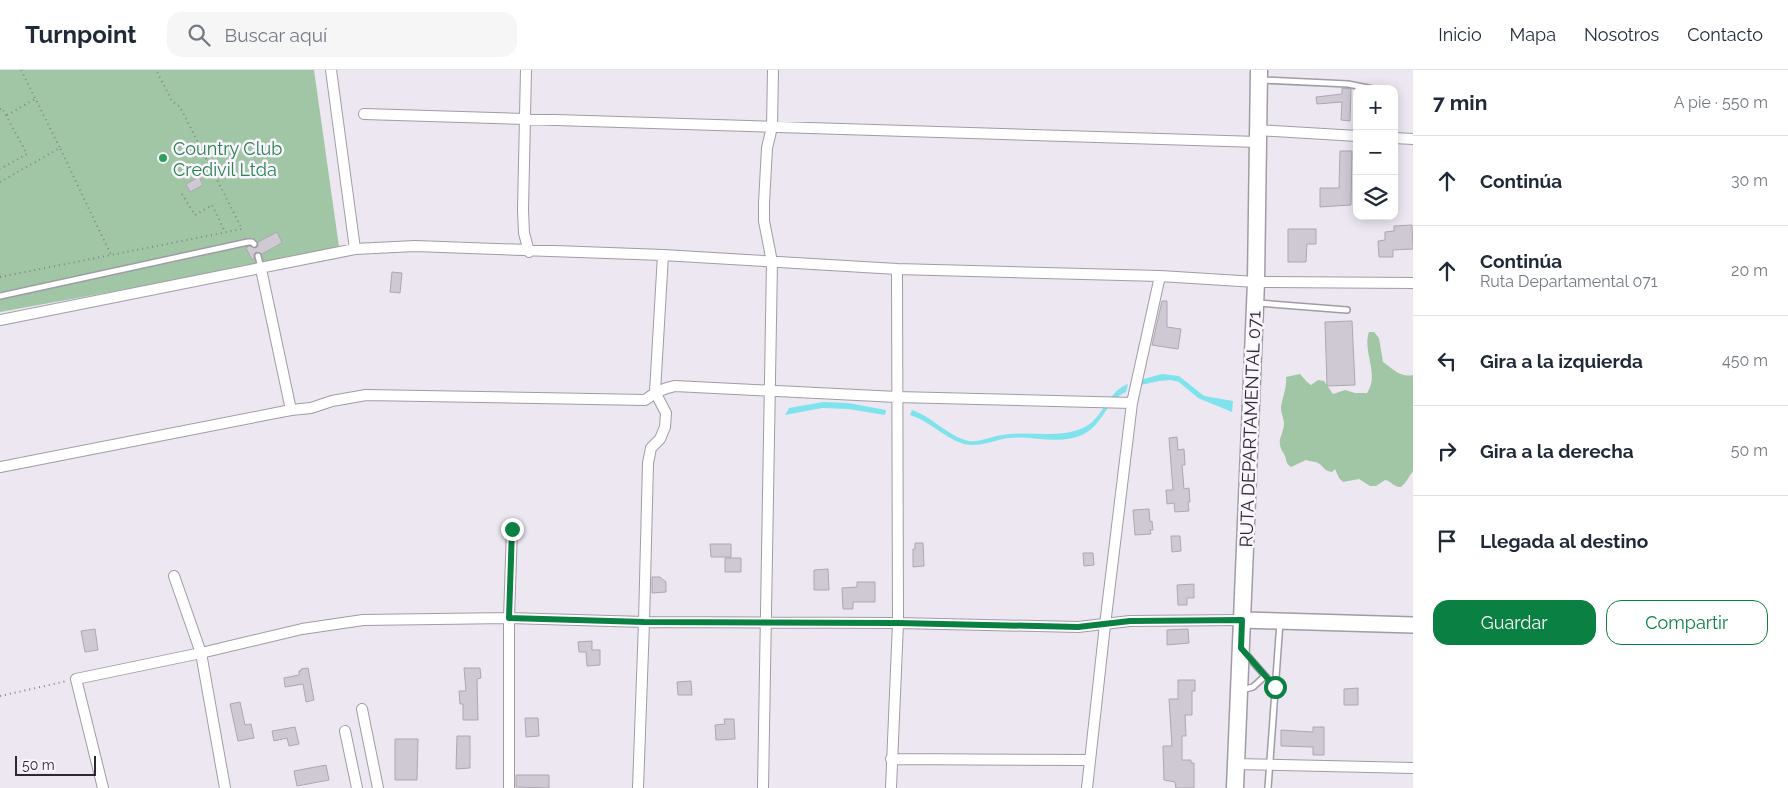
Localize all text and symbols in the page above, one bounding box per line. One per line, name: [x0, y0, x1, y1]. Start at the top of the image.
search box: [167, 12, 517, 57]
text: Turnpoint: [25, 20, 137, 49]
icon: search: [185, 21, 213, 49]
text: Buscar aquí: [225, 24, 327, 46]
text: Inicio: [1438, 24, 1482, 45]
text: Mapa: [1510, 24, 1556, 45]
text: Nosotros: [1584, 24, 1659, 45]
text: Contacto: [1687, 24, 1763, 45]
map controls: [1353, 85, 1398, 220]
button: +: [1353, 85, 1398, 130]
text: 7 min: [1433, 90, 1487, 115]
text: A pie · 550 m: [1674, 93, 1768, 112]
button: −: [1353, 130, 1398, 175]
place label: Country Club Credivil Ltda: [173, 138, 282, 180]
marker: Country Club Credivil Ltda: [157, 152, 169, 164]
icon: ahead: [1433, 167, 1461, 195]
text: Continúa: [1480, 170, 1562, 192]
text: 30 m: [1731, 171, 1768, 190]
button: layers: [1353, 175, 1398, 220]
text: Continúa: [1480, 250, 1562, 272]
icon: ahead: [1433, 257, 1461, 285]
text: 20 m: [1731, 261, 1768, 280]
text: Ruta Departamental 071: [1480, 272, 1658, 291]
street label: RUTA DEPARTAMENTAL 071: [1235, 310, 1265, 548]
icon: left: [1433, 347, 1461, 375]
text: Gira a la izquierda: [1480, 350, 1643, 372]
text: 450 m: [1722, 351, 1768, 370]
icon: right: [1433, 437, 1461, 465]
text: Gira a la derecha: [1480, 440, 1634, 462]
text: 50 m: [1731, 441, 1768, 460]
route end: [501, 518, 524, 541]
icon: arrive: [1433, 527, 1461, 555]
text: Llegada al destino: [1480, 530, 1648, 552]
button: Guardar: [1433, 600, 1596, 645]
button: Compartir: [1606, 600, 1768, 645]
route start: [1264, 676, 1287, 699]
scale bar: [15, 753, 96, 776]
text: 50 m: [22, 757, 55, 773]

